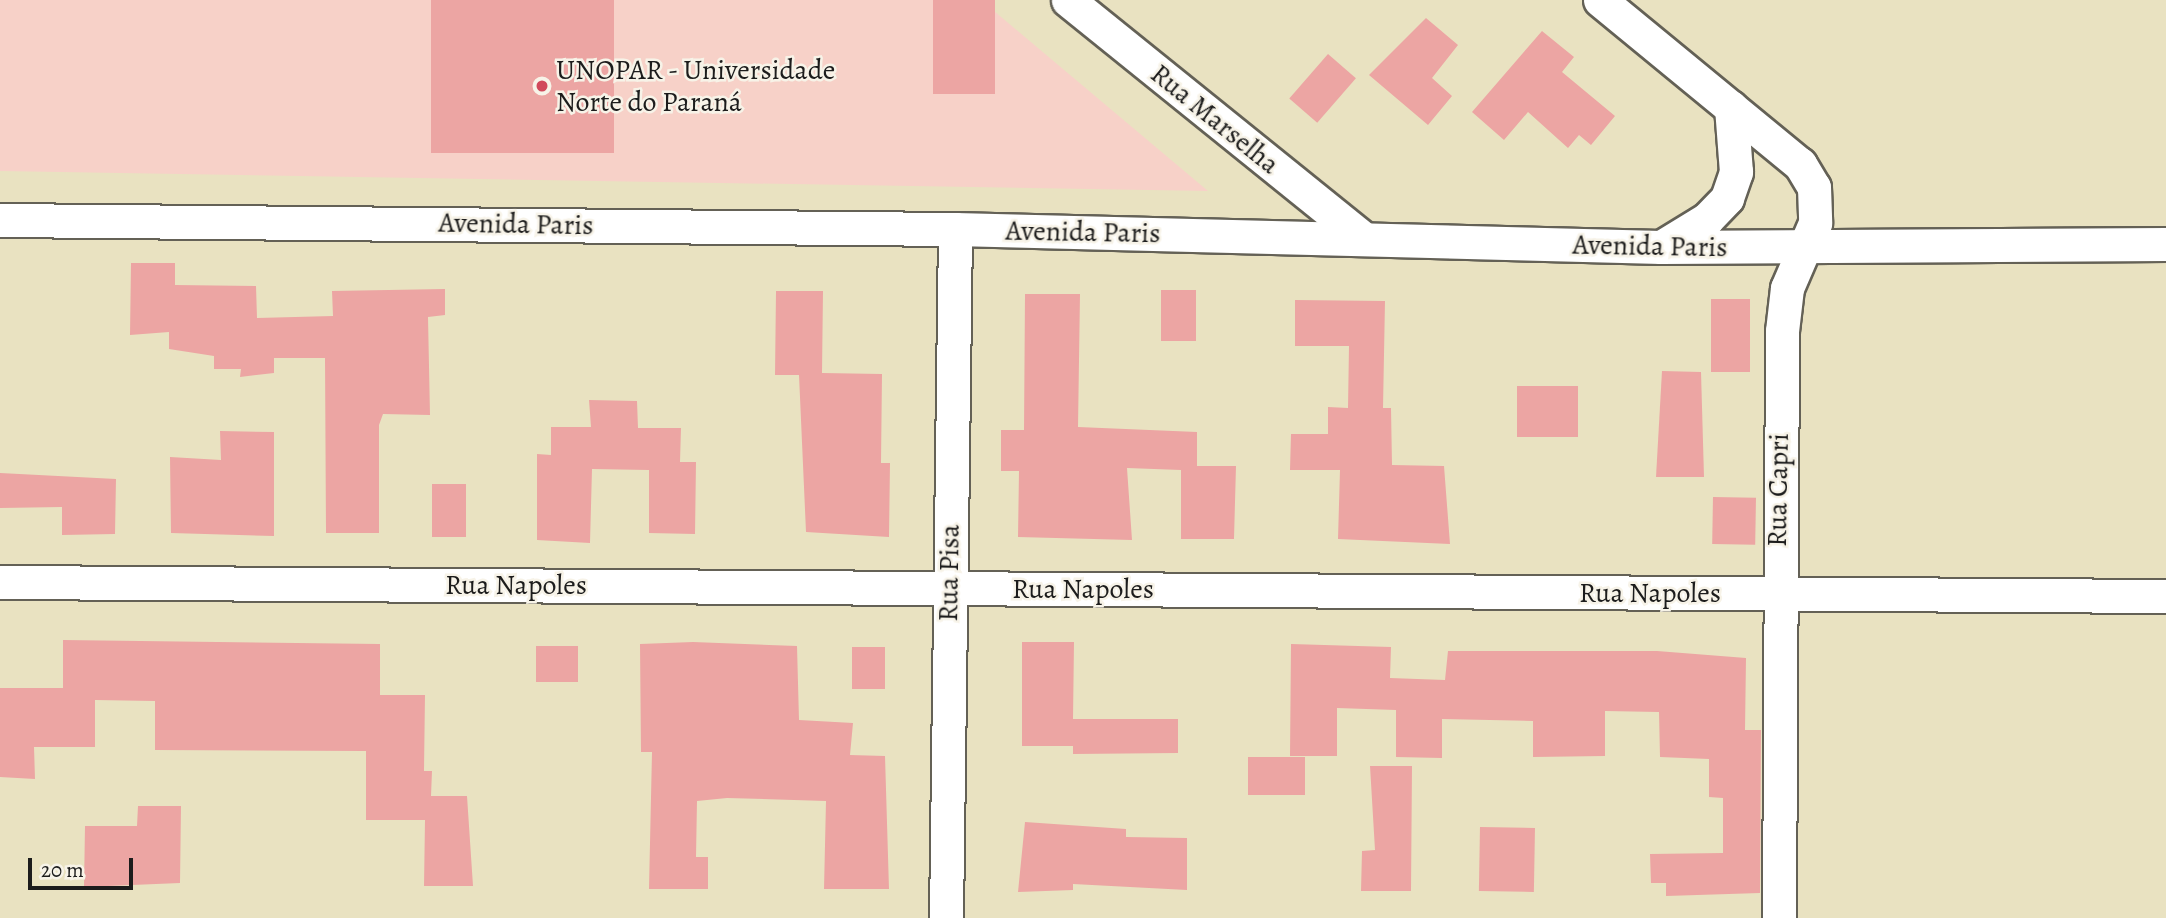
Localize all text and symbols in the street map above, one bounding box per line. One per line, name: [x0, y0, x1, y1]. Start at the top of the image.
place label: UNOPAR - Universidade Norte do Paraná: [556, 53, 836, 119]
street label: Rua Marselha: [1144, 57, 1286, 181]
marker: UNOPAR - Universidade Norte do Paraná: [534, 78, 550, 94]
street label: Avenida Paris: [438, 206, 594, 242]
street label: Avenida Paris: [1005, 214, 1161, 250]
street label: Avenida Paris: [1572, 228, 1728, 264]
street label: Rua Capri: [1760, 433, 1796, 547]
street label: Rua Pisa: [931, 524, 967, 622]
street label: Rua Napoles: [445, 568, 587, 602]
street label: Rua Napoles: [1012, 572, 1154, 606]
street label: Rua Napoles: [1579, 576, 1721, 610]
scale bar: [32, 844, 136, 888]
text: 20 m: [41, 856, 84, 884]

